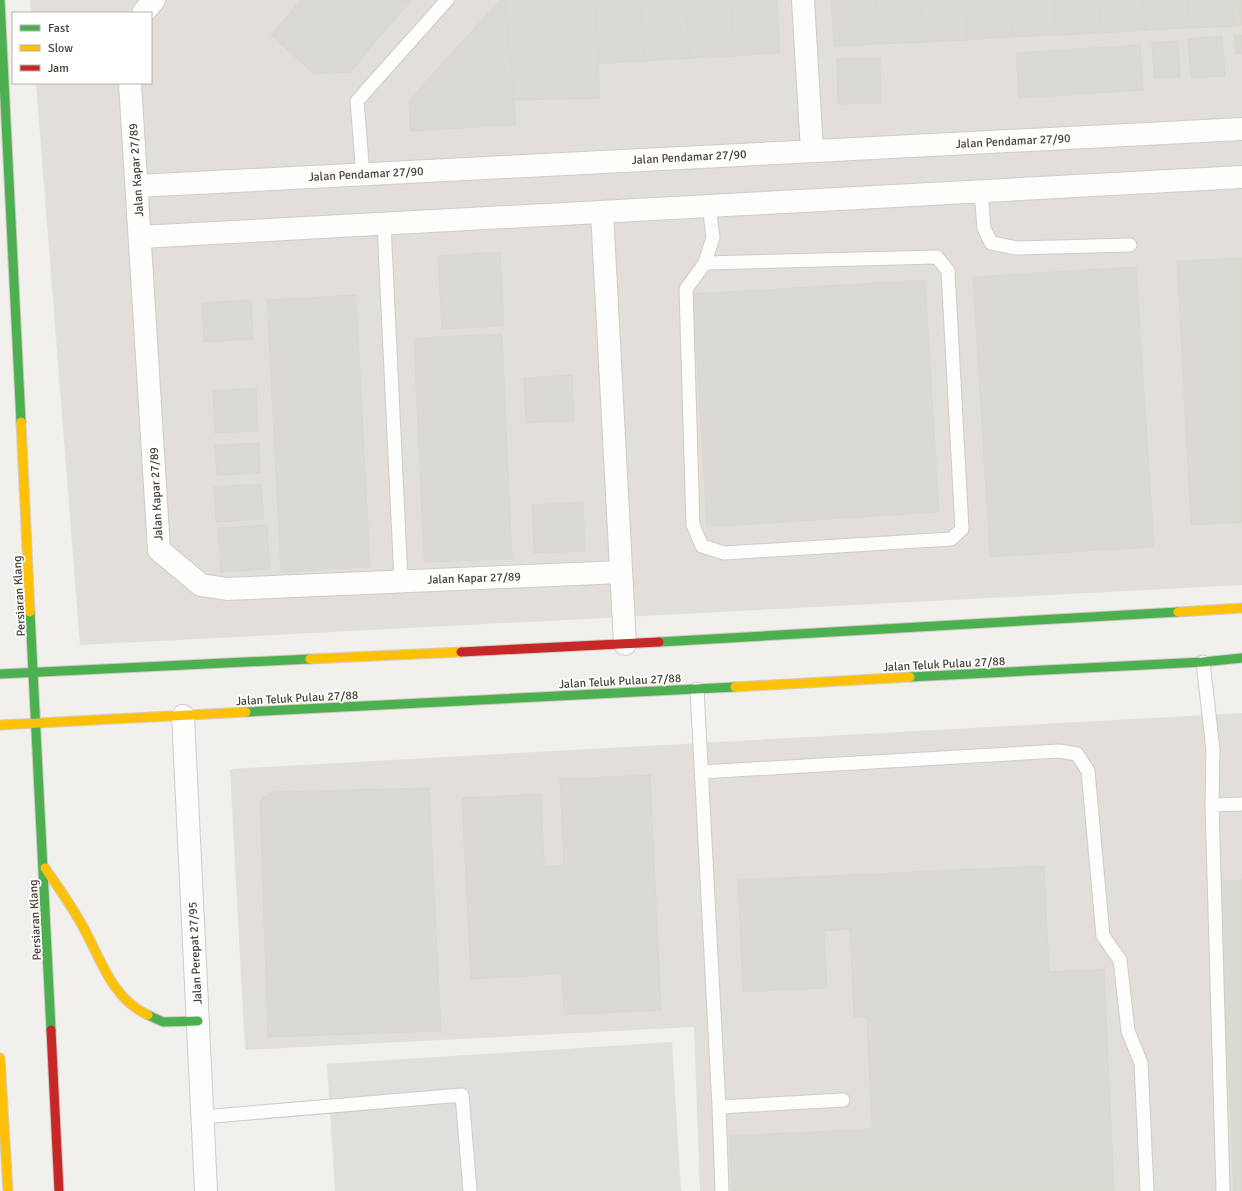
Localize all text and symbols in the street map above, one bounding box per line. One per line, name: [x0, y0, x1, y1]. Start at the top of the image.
legend: [12, 12, 152, 84]
text: Fast: [48, 21, 69, 36]
text: Slow: [48, 41, 73, 56]
text: Jam: [48, 61, 69, 76]
street label: Jalan Kapar 27/89: [126, 123, 147, 217]
street label: Jalan Pendamar 27/90: [955, 131, 1071, 152]
street label: Jalan Pendamar 27/90: [631, 147, 747, 168]
street label: Jalan Pendamar 27/90: [308, 164, 424, 185]
street label: Jalan Kapar 27/89: [147, 447, 166, 541]
street label: Persiaran Klang: [10, 555, 29, 637]
street label: Jalan Kapar 27/89: [427, 569, 521, 588]
street label: Jalan Teluk Pulau 27/88: [882, 654, 1006, 675]
street label: Jalan Teluk Pulau 27/88: [558, 671, 682, 692]
street label: Jalan Teluk Pulau 27/88: [235, 688, 359, 709]
street label: Persiaran Klang: [26, 879, 45, 961]
street label: Jalan Perepat 27/95: [185, 901, 206, 1005]

